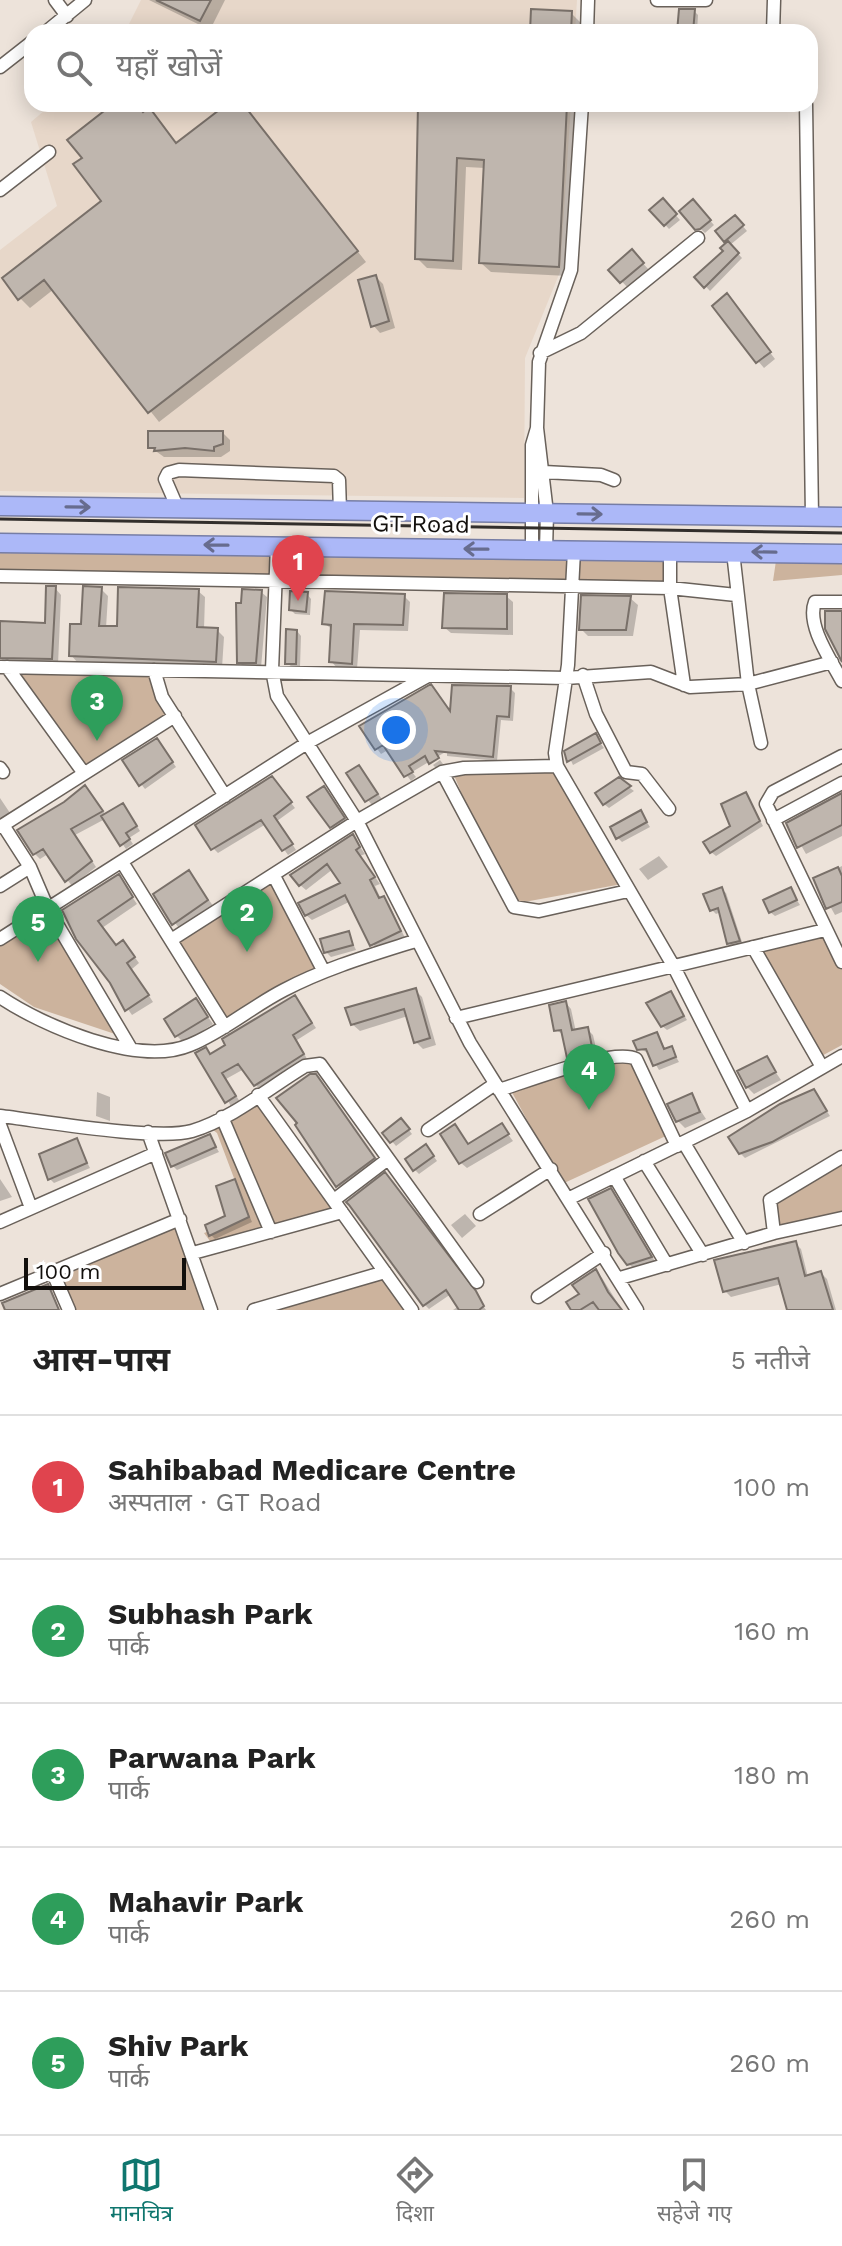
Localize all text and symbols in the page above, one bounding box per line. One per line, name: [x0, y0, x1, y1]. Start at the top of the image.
search box: [24, 24, 818, 112]
icon: search: [52, 46, 96, 90]
text: यहाँ खोजें: [116, 48, 222, 83]
one-way arrow: [64, 500, 91, 515]
one-way arrow: [576, 506, 603, 522]
street label: GT Road: [372, 509, 470, 539]
pin: 1: [272, 535, 324, 601]
one-way arrow: [203, 537, 230, 553]
one-way arrow: [463, 541, 490, 557]
one-way arrow: [751, 544, 778, 560]
pin: 3: [71, 675, 123, 741]
your location: [376, 710, 416, 750]
pin: 2: [221, 886, 273, 952]
pin: 5: [12, 896, 64, 962]
pin: 4: [563, 1044, 615, 1110]
scale bar: [24, 1254, 186, 1290]
text: 100 m: [36, 1259, 100, 1284]
text: आस-पास: [32, 1339, 170, 1379]
text: 5 नतीजे: [731, 1345, 810, 1375]
text: Sahibabad Medicare Centre: [108, 1452, 516, 1487]
text: 1: [52, 1472, 64, 1502]
text: 100 m: [734, 1472, 810, 1502]
text: अस्पताल · GT Road: [108, 1487, 321, 1517]
text: Subhash Park: [108, 1596, 313, 1631]
text: 2: [50, 1616, 66, 1646]
text: 160 m: [734, 1616, 810, 1646]
text: पार्क: [108, 1631, 149, 1661]
text: Parwana Park: [108, 1740, 316, 1775]
text: 3: [50, 1760, 66, 1790]
text: 180 m: [734, 1760, 810, 1790]
text: पार्क: [108, 1775, 149, 1805]
text: Mahavir Park: [108, 1884, 303, 1919]
text: 4: [50, 1904, 66, 1934]
text: 260 m: [729, 1904, 810, 1934]
text: पार्क: [108, 1919, 149, 1949]
text: Shiv Park: [108, 2028, 248, 2063]
text: 5: [50, 2048, 66, 2078]
text: 260 m: [729, 2048, 810, 2078]
text: पार्क: [108, 2063, 149, 2093]
tab: मानचित्र: [110, 2153, 173, 2230]
tab: दिशा: [393, 2153, 437, 2230]
tab: सहेजे गए: [657, 2153, 732, 2230]

